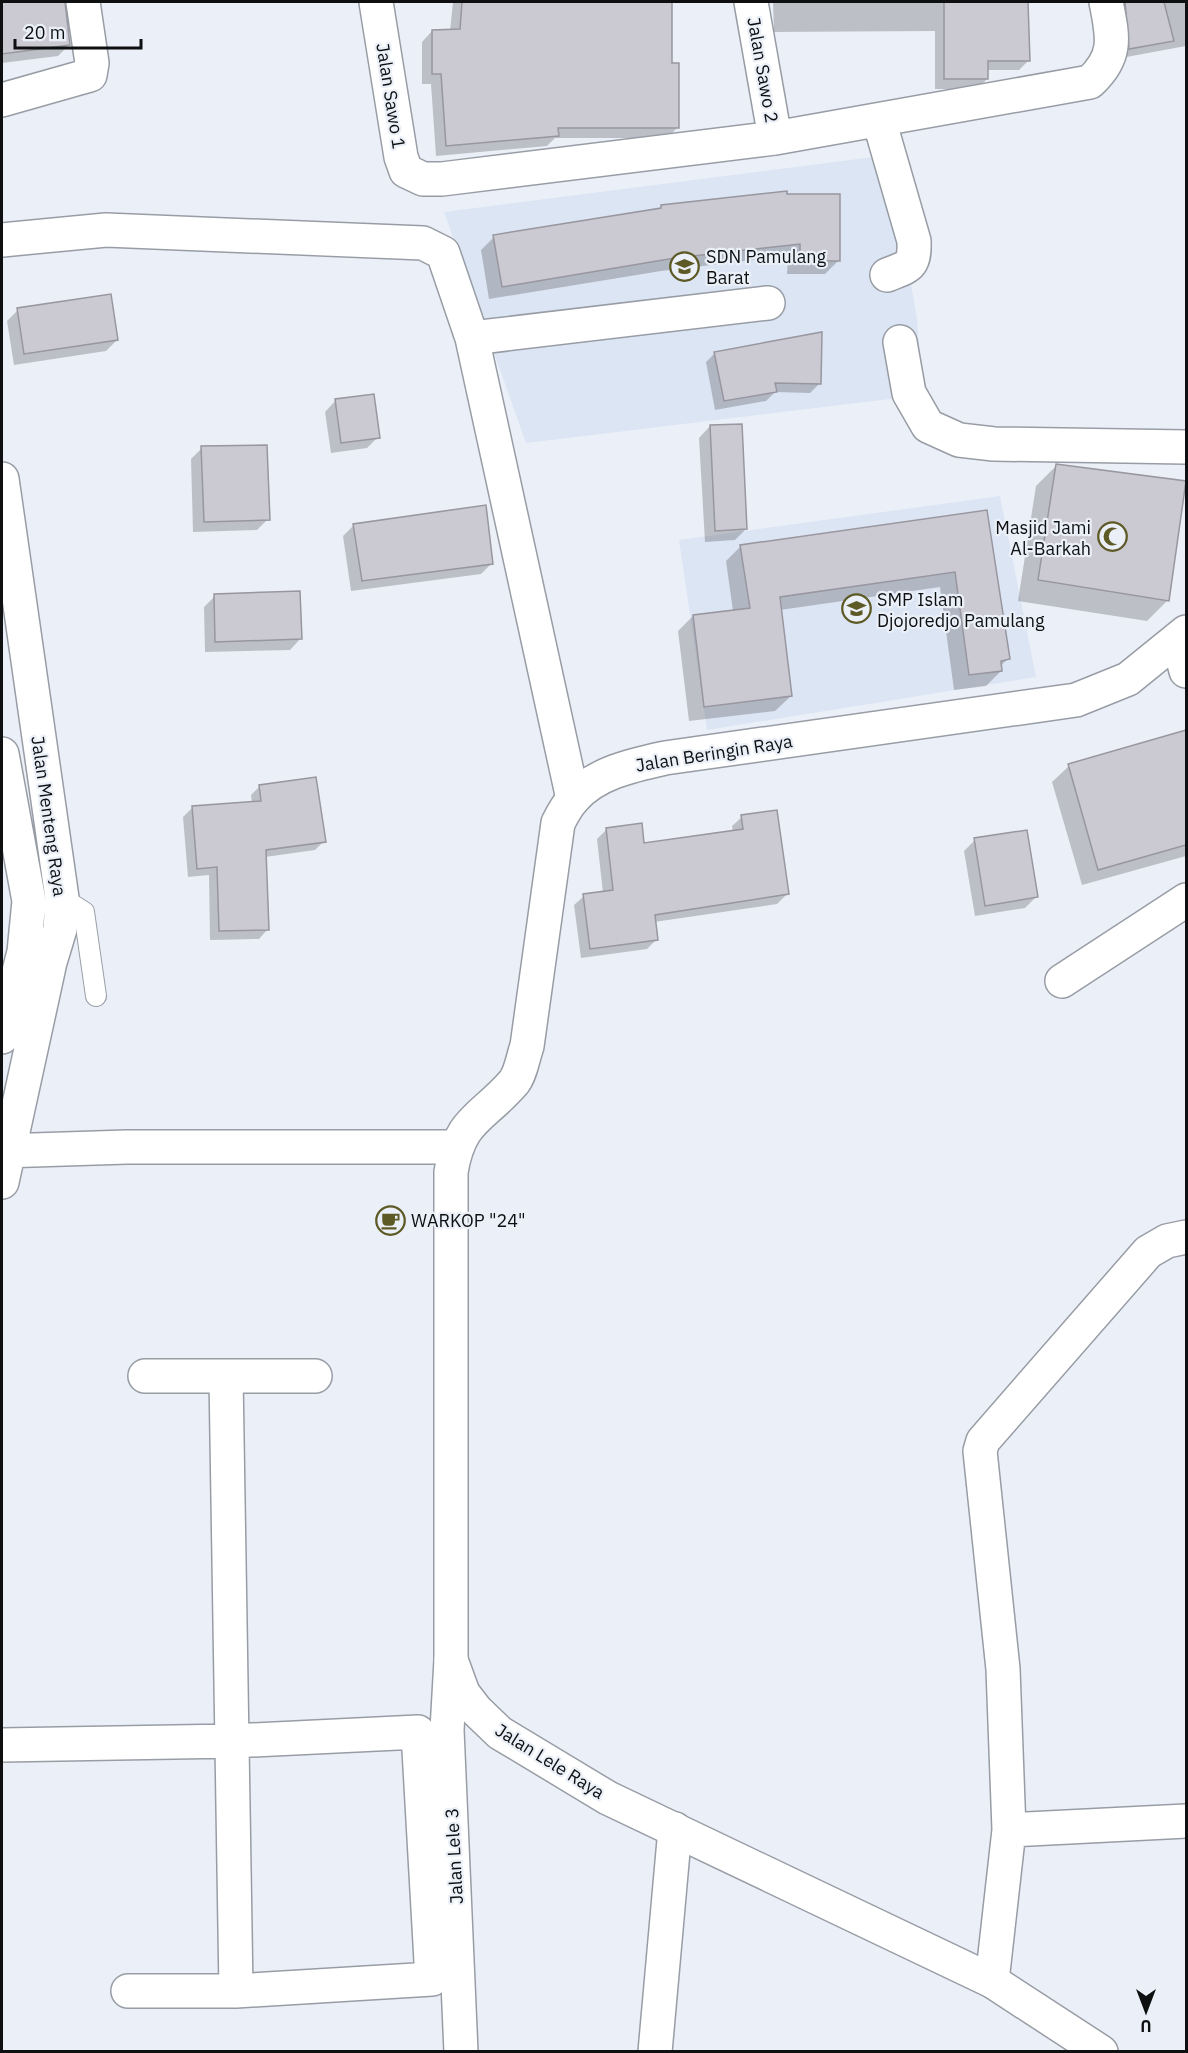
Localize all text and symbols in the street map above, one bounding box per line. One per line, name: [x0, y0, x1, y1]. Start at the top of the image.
scale bar: [15, 12, 141, 50]
street label: Jalan Sawo 2: [742, 15, 784, 125]
text: 20 m: [24, 21, 66, 44]
street label: Jalan Sawo 1: [371, 42, 411, 150]
place label: SDN Pamulang Barat: [706, 245, 827, 289]
school or university icon: SDN Pamulang Barat: [669, 250, 701, 282]
place label: Masjid Jami Al-Barkah: [995, 516, 1091, 560]
mosque icon: Masjid Jami Al-Barkah: [1096, 521, 1128, 553]
place label: SMP Islam Djojoredjo Pamulang: [877, 588, 1045, 632]
school or university icon: SMP Islam Djojoredjo Pamulang: [840, 593, 872, 625]
street label: Jalan Beringin Raya: [634, 729, 794, 777]
street label: Jalan Menteng Raya: [26, 734, 72, 898]
cafe icon: WARKOP "24": [374, 1204, 406, 1236]
place label: WARKOP "24": [411, 1209, 526, 1232]
street label: Jalan Lele Raya: [491, 1718, 609, 1804]
street label: Jalan Lele 3: [440, 1807, 468, 1905]
north arrow: [1116, 1981, 1176, 2041]
text: U: [1140, 2016, 1152, 2036]

